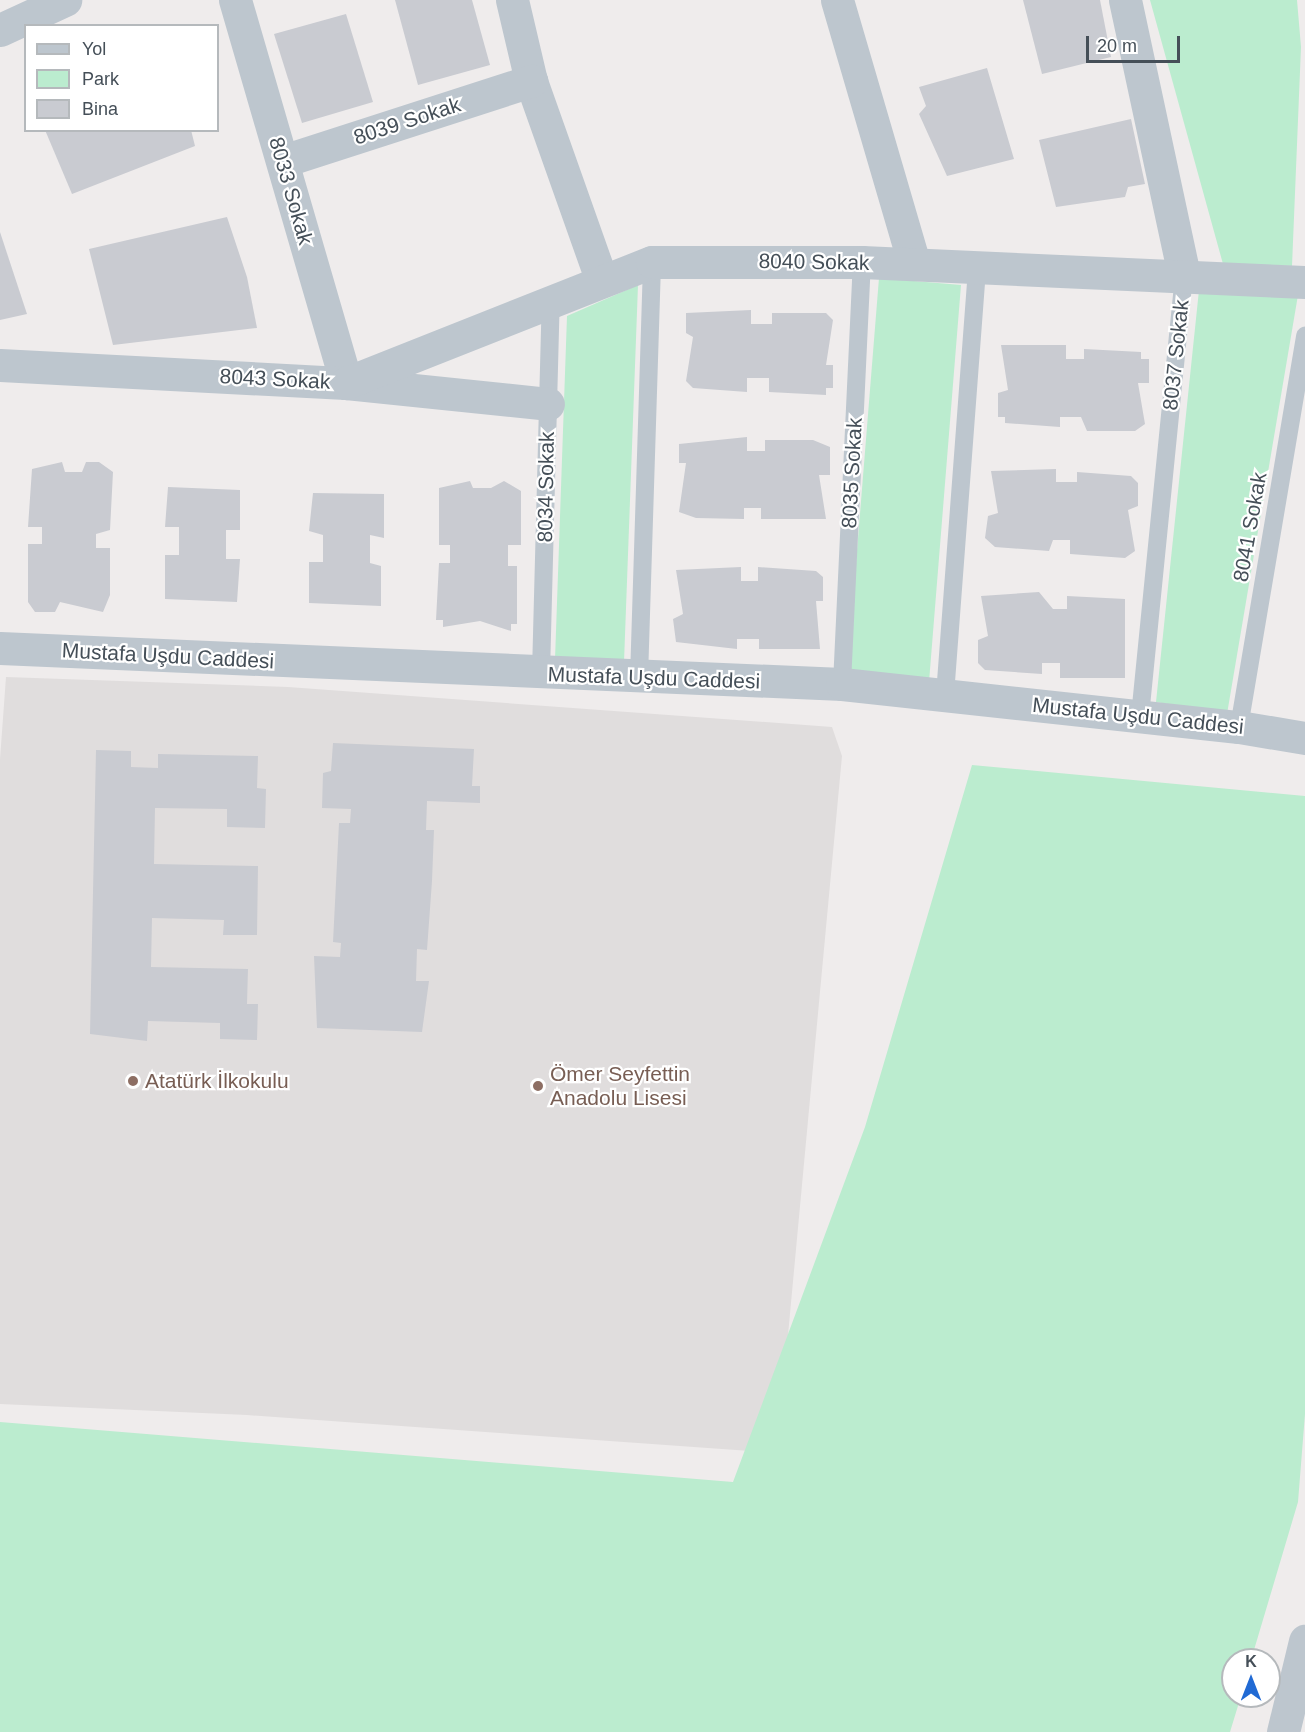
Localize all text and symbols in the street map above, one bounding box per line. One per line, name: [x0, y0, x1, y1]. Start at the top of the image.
legend: [24, 24, 219, 132]
scale bar: [1089, 24, 1184, 62]
text: 20 m: [1097, 36, 1137, 56]
text: Yol: [82, 39, 106, 59]
text: Park: [82, 69, 119, 89]
street label: 8039 Sokak: [350, 92, 464, 150]
text: Bina: [82, 99, 118, 119]
street label: 8033 Sokak: [264, 134, 318, 248]
street label: 8040 Sokak: [758, 248, 870, 276]
street label: 8037 Sokak: [1158, 299, 1194, 411]
street label: 8043 Sokak: [219, 364, 331, 394]
street label: 8035 Sokak: [837, 417, 867, 529]
street label: 8034 Sokak: [532, 431, 560, 543]
street label: 8041 Sokak: [1228, 470, 1272, 584]
street label: Mustafa Uşdu Caddesi: [61, 638, 275, 674]
street label: Mustafa Uşdu Caddesi: [547, 662, 761, 694]
street label: Mustafa Uşdu Caddesi: [1031, 692, 1245, 740]
place label: Ömer Seyfettin Anadolu Lisesi: [550, 1061, 690, 1111]
place label: Atatürk İlkokulu: [145, 1068, 289, 1094]
marker: Atatürk İlkokulu: [126, 1074, 140, 1088]
marker: Ömer Seyfettin Anadolu Lisesi: [531, 1079, 545, 1093]
north arrow: [1221, 1648, 1281, 1708]
text: K: [1245, 1653, 1257, 1670]

